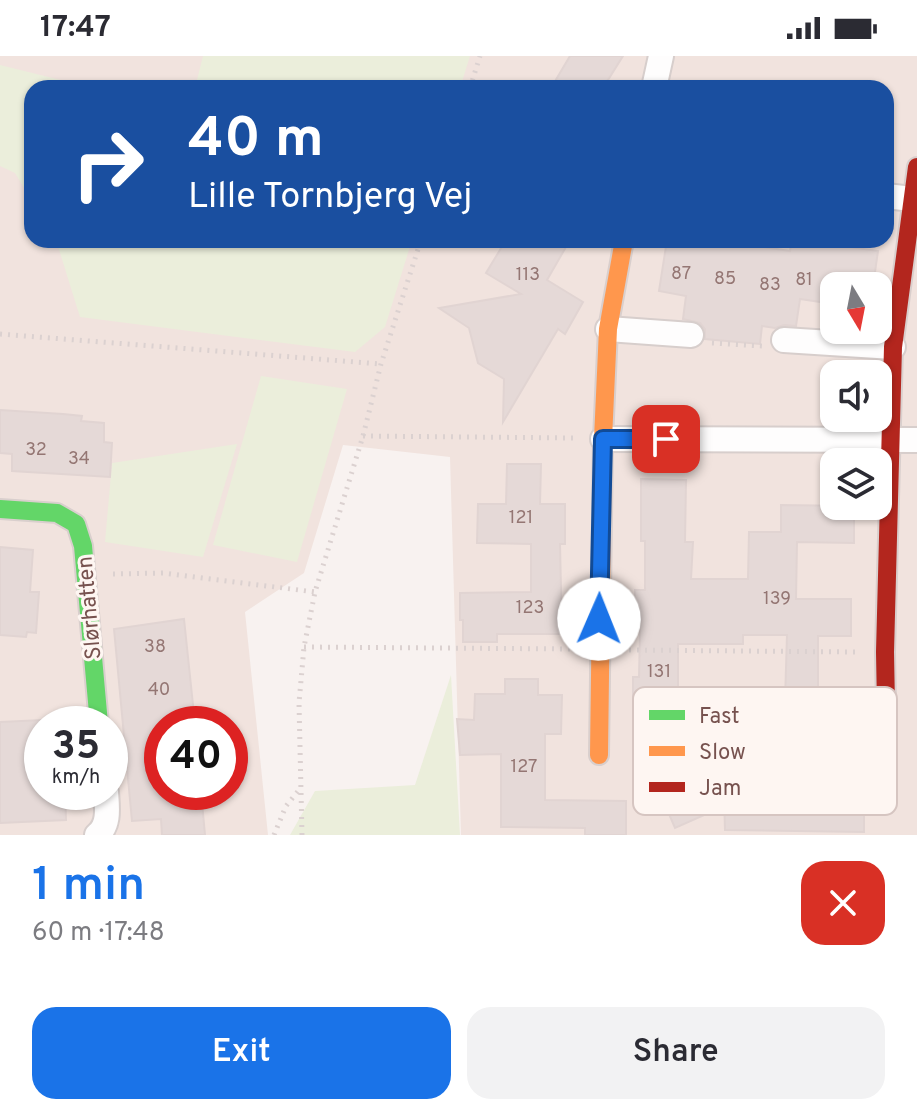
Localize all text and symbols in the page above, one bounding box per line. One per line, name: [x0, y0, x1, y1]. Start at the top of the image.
text: 17:47: [40, 10, 111, 47]
text: 40 m: [188, 106, 324, 176]
icon: right: [56, 112, 160, 216]
text: Lille Tornbjerg Vej: [188, 175, 472, 221]
house number: 87: [671, 263, 691, 286]
house number: 113: [516, 264, 540, 287]
house number: 85: [714, 268, 736, 291]
house number: 81: [795, 269, 813, 292]
north arrow: [820, 272, 892, 344]
map controls: [820, 272, 892, 520]
house number: 83: [759, 274, 781, 297]
button: sound: [820, 360, 892, 432]
pin: [632, 405, 700, 473]
icon: arrive: [644, 417, 688, 461]
house number: 32: [25, 439, 47, 462]
house number: 34: [68, 448, 90, 471]
button: layers: [820, 448, 892, 520]
house number: 121: [509, 507, 533, 530]
street label: Slørhatten: [73, 555, 108, 661]
position arrow: [557, 577, 641, 661]
house number: 139: [763, 588, 791, 611]
house number: 123: [516, 597, 544, 620]
house number: 38: [144, 636, 166, 659]
house number: 131: [647, 661, 671, 684]
house number: 40: [148, 679, 170, 702]
legend: [633, 687, 897, 815]
text: Fast: [699, 704, 740, 731]
speed limit sign: 40: [144, 706, 248, 810]
text: 35: [52, 723, 100, 773]
text: Slow: [699, 740, 746, 767]
house number: 127: [511, 756, 537, 779]
text: km/h: [52, 765, 100, 791]
text: Jam: [699, 776, 742, 803]
text: 1 min: [32, 857, 145, 917]
button: close: [801, 861, 885, 945]
text: 60 m · 17:48: [32, 917, 165, 950]
button: Exit: [32, 1007, 451, 1099]
button: Share: [467, 1007, 885, 1099]

